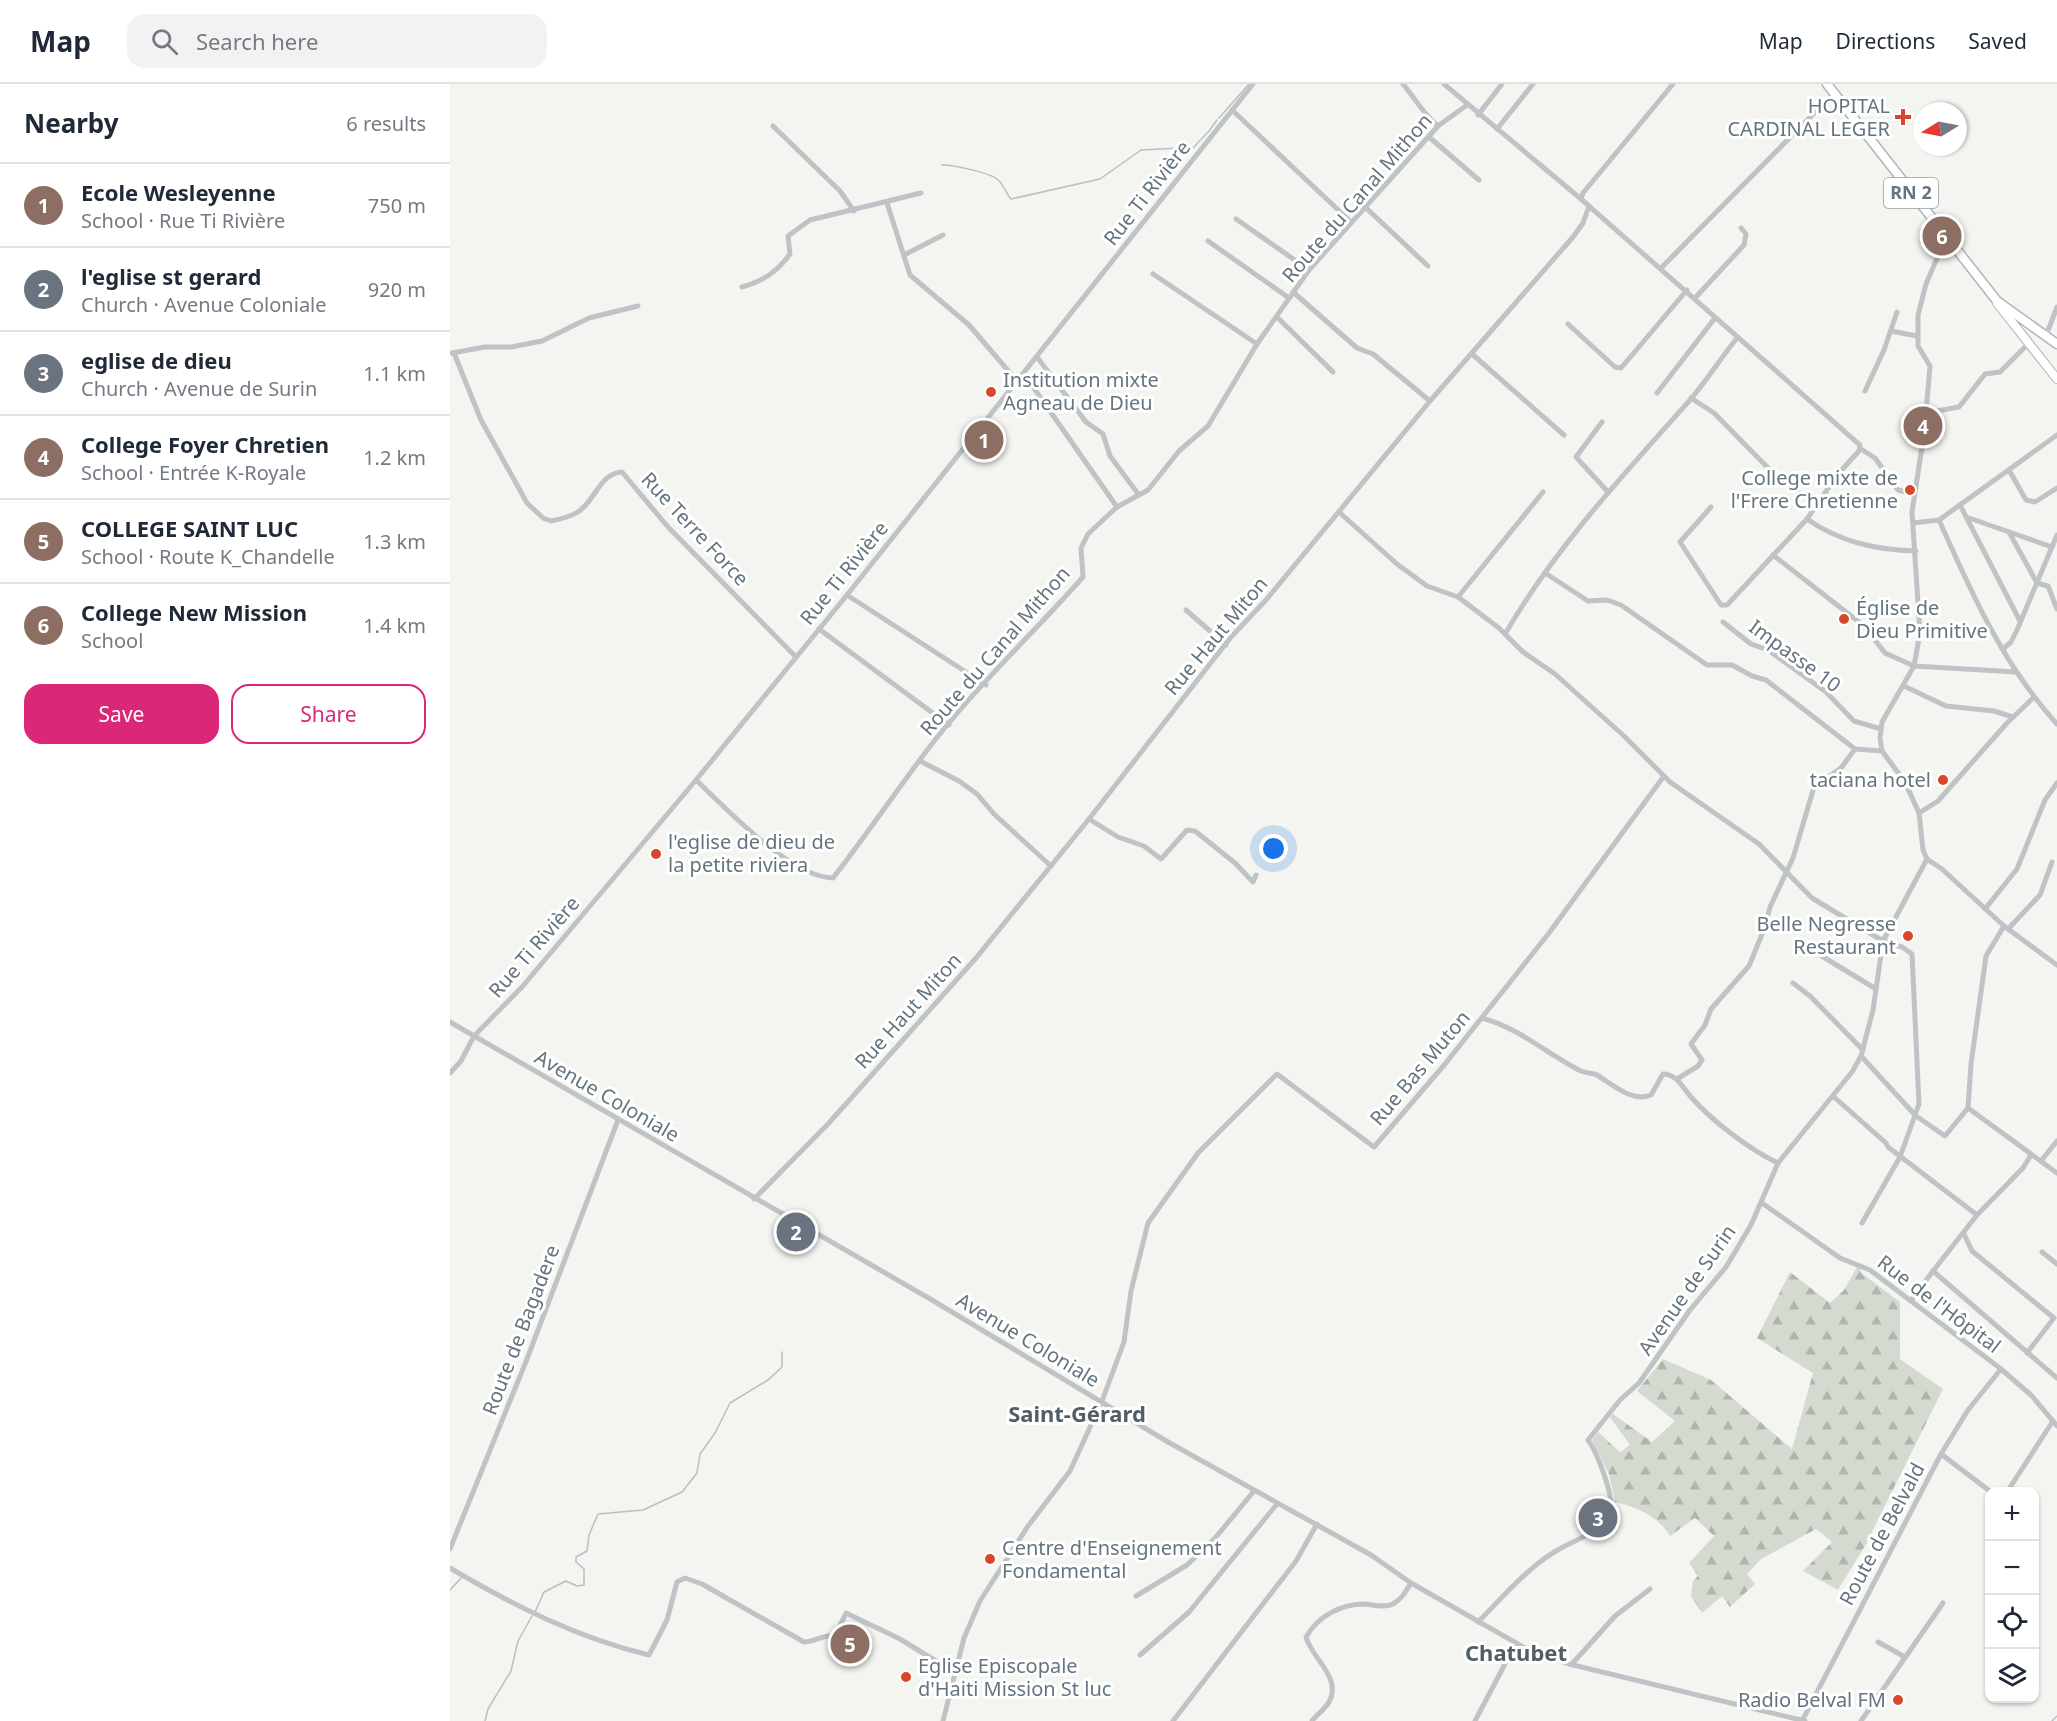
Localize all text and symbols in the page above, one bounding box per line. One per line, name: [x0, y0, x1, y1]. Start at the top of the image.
search box: [127, 14, 547, 68]
text: Map: [30, 22, 91, 60]
icon: search: [148, 25, 181, 58]
text: Search here: [196, 26, 318, 56]
text: Map: [1759, 27, 1803, 55]
text: Directions: [1836, 27, 1935, 55]
text: Saved: [1968, 27, 2027, 55]
place label: HOPITAL CARDINAL LEGER: [1727, 92, 1891, 142]
north arrow: [1913, 102, 1967, 156]
text: Nearby: [24, 105, 119, 141]
street label: Route du Canal Mithon: [1276, 107, 1438, 288]
marker: HOPITAL CARDINAL LEGER: [1894, 108, 1912, 126]
text: 6 results: [346, 110, 426, 137]
street label: Rue Ti Rivière: [1097, 135, 1196, 251]
text: Ecole Wesleyenne: [81, 177, 276, 207]
road number: RN 2: [1884, 178, 1938, 208]
text: 1: [38, 192, 49, 219]
text: 750 m: [368, 192, 426, 219]
text: School · Rue Ti Rivière: [81, 207, 285, 234]
pin: 6: [1922, 214, 1962, 258]
text: l'eglise st gerard: [81, 261, 261, 291]
text: 2: [38, 276, 49, 303]
text: 920 m: [368, 276, 426, 303]
text: Church · Avenue Coloniale: [81, 291, 327, 318]
text: eglise de dieu: [81, 345, 232, 375]
text: 3: [38, 360, 49, 387]
text: 1.1 km: [363, 360, 426, 387]
place label: Institution mixte Agneau de Dieu: [1003, 366, 1159, 416]
text: Church · Avenue de Surin: [81, 375, 317, 402]
marker: Institution mixte Agneau de Dieu: [984, 385, 998, 399]
pin: 4: [1904, 404, 1942, 448]
pin: 1: [964, 418, 1004, 462]
text: College Foyer Chretien: [81, 429, 329, 459]
text: 4: [38, 444, 49, 471]
text: 1.2 km: [363, 444, 426, 471]
text: School · Entrée K-Royale: [81, 459, 306, 486]
place label: College mixte de l'Frere Chretienne: [1731, 464, 1898, 514]
street label: Rue Terre Force: [636, 466, 755, 591]
marker: College mixte de l'Frere Chretienne: [1903, 483, 1917, 497]
text: COLLEGE SAINT LUC: [81, 513, 298, 543]
street label: Rue Ti Rivière: [793, 515, 894, 630]
text: 5: [38, 528, 49, 555]
text: 1.3 km: [363, 528, 426, 555]
text: School · Route K_Chandelle: [81, 543, 335, 570]
street label: Route du Canal Mithon: [914, 560, 1076, 741]
street label: Rue Haut Miton: [1158, 571, 1273, 701]
place label: Église de Dieu Primitive: [1856, 594, 1988, 644]
text: College New Mission: [81, 597, 307, 627]
text: 6: [38, 612, 49, 639]
text: 1.4 km: [363, 612, 426, 639]
marker: Église de Dieu Primitive: [1837, 612, 1851, 626]
street label: Impasse 10: [1744, 613, 1847, 698]
text: School: [81, 627, 143, 654]
button: Save: [24, 684, 219, 744]
button: Share: [231, 684, 426, 744]
place label: taciana hotel: [1810, 766, 1931, 793]
marker: taciana hotel: [1936, 773, 1950, 787]
place label: l'eglise de dieu de la petite riviera: [668, 828, 835, 878]
your location: [1259, 834, 1288, 863]
marker: l'eglise de dieu de la petite riviera: [649, 847, 663, 861]
street label: Rue Ti Rivière: [482, 890, 585, 1003]
place label: Belle Negresse Restaurant: [1757, 910, 1896, 960]
marker: Belle Negresse Restaurant: [1901, 929, 1915, 943]
street label: Rue Haut Miton: [848, 947, 967, 1074]
street label: Rue Bas Muton: [1363, 1004, 1476, 1131]
street label: Avenue Coloniale: [530, 1043, 684, 1148]
pin: 2: [776, 1210, 816, 1254]
street label: Avenue de Surin: [1632, 1219, 1742, 1360]
street label: Route de Bagadere: [476, 1241, 565, 1419]
street label: Rue de l'Hôpital: [1872, 1248, 2006, 1359]
street label: Avenue Coloniale: [952, 1286, 1105, 1393]
district label: Saint-Gérard: [1008, 1398, 1146, 1428]
street label: Route de Belvald: [1833, 1458, 1930, 1610]
map controls: [1985, 1487, 2039, 1703]
button: +: [1985, 1487, 2039, 1541]
pin: 3: [1578, 1496, 1618, 1540]
place label: Centre d'Enseignement Fondamental: [1002, 1534, 1222, 1584]
button: −: [1985, 1541, 2039, 1595]
marker: Centre d'Enseignement Fondamental: [983, 1552, 997, 1566]
button: locate: [1985, 1595, 2039, 1649]
pin: 5: [830, 1622, 870, 1666]
district label: Chatubet: [1465, 1637, 1567, 1667]
button: layers: [1985, 1649, 2039, 1703]
place label: Eglise Episcopale d'Haiti Mission St luc: [918, 1652, 1111, 1702]
marker: Eglise Episcopale d'Haiti Mission St luc: [899, 1670, 913, 1684]
place label: Radio Belval FM: [1738, 1686, 1886, 1713]
marker: Radio Belval FM: [1891, 1693, 1905, 1707]

